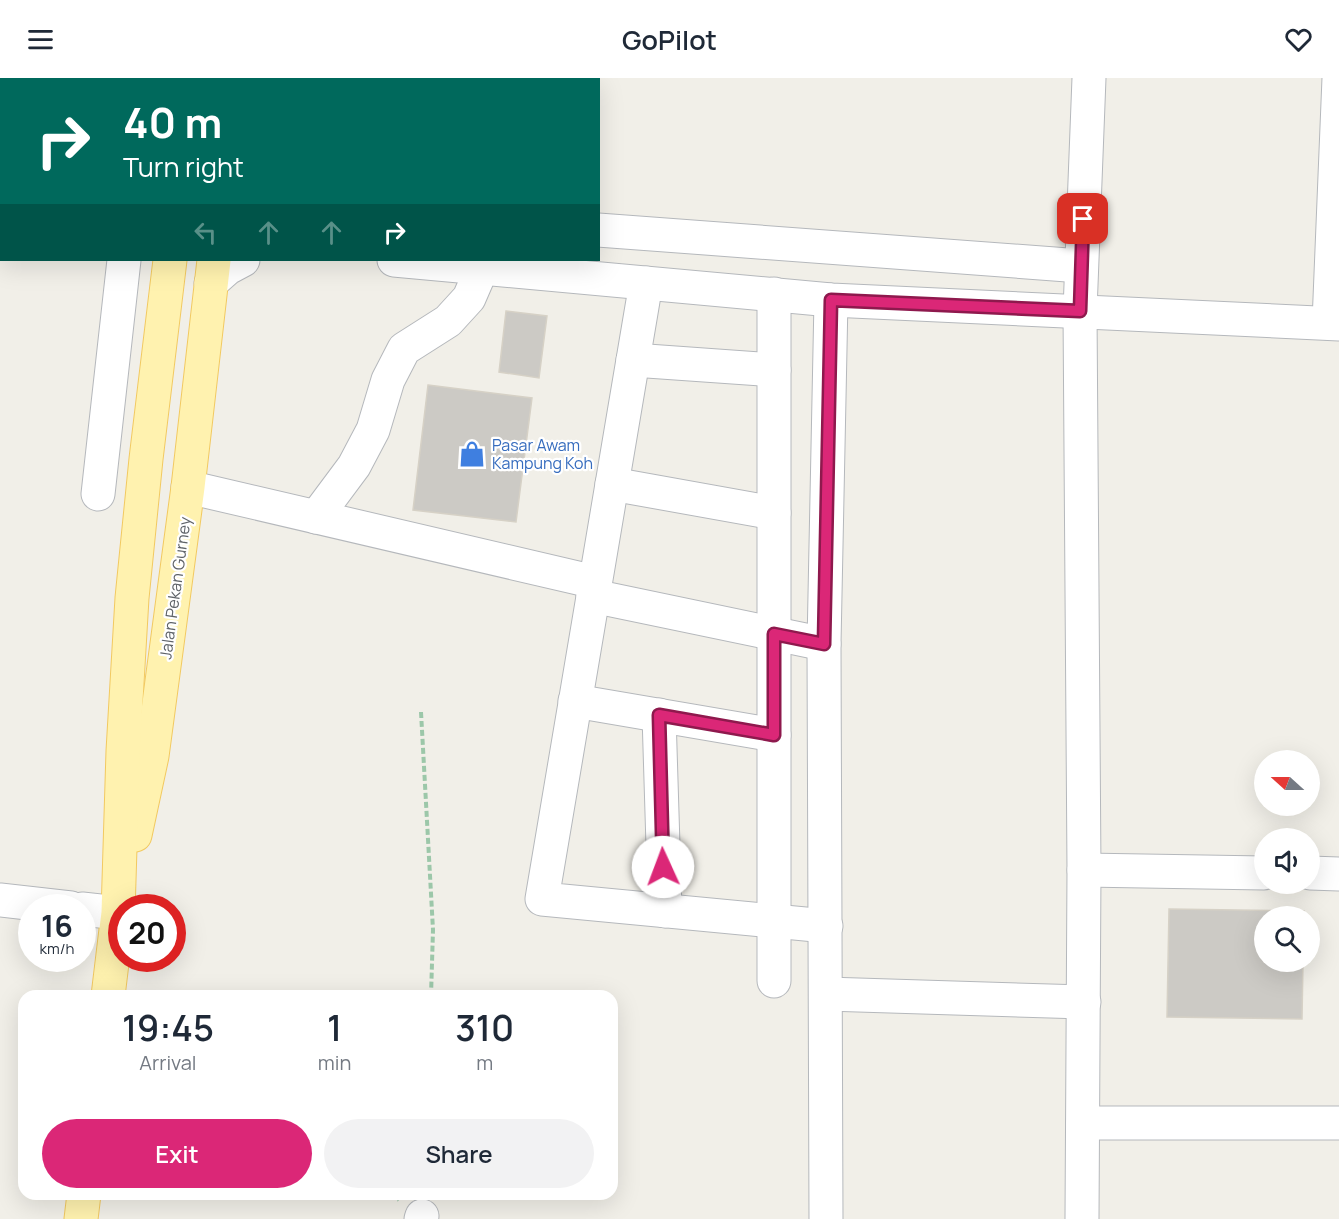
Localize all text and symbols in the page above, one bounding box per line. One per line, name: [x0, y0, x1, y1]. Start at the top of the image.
text: GoPilot: [622, 21, 717, 58]
icon: menu: [24, 23, 57, 56]
icon: heart: [1282, 23, 1315, 56]
text: 40 m: [123, 93, 222, 151]
icon: right: [24, 102, 102, 180]
text: Turn right: [123, 148, 244, 185]
pin: [1057, 193, 1108, 244]
icon: arrive: [1066, 202, 1099, 235]
icon: left: [189, 216, 222, 249]
icon: ahead: [252, 216, 285, 249]
icon: ahead: [315, 216, 348, 249]
icon: right: [378, 216, 411, 249]
place label: Pasar Awam Kampung Koh: [492, 434, 593, 474]
shop icon: Pasar Awam Kampung Koh: [457, 439, 487, 469]
street label: Jalan Pekan Gurney: [154, 515, 196, 661]
north arrow: [1254, 750, 1320, 816]
map controls: [1254, 750, 1320, 972]
button: sound: [1254, 828, 1320, 894]
position arrow: [631, 835, 695, 899]
speed limit sign: 20: [108, 894, 186, 972]
text: 16: [41, 905, 73, 946]
button: search: [1254, 906, 1320, 972]
text: km/h: [40, 938, 74, 959]
text: 19:45: [122, 1003, 214, 1052]
text: 1: [327, 1003, 342, 1052]
text: 310: [455, 1003, 514, 1052]
text: Arrival: [139, 1049, 196, 1076]
text: min: [318, 1049, 351, 1076]
text: m: [476, 1049, 493, 1076]
button: Exit: [42, 1119, 312, 1188]
button: Share: [324, 1119, 594, 1188]

